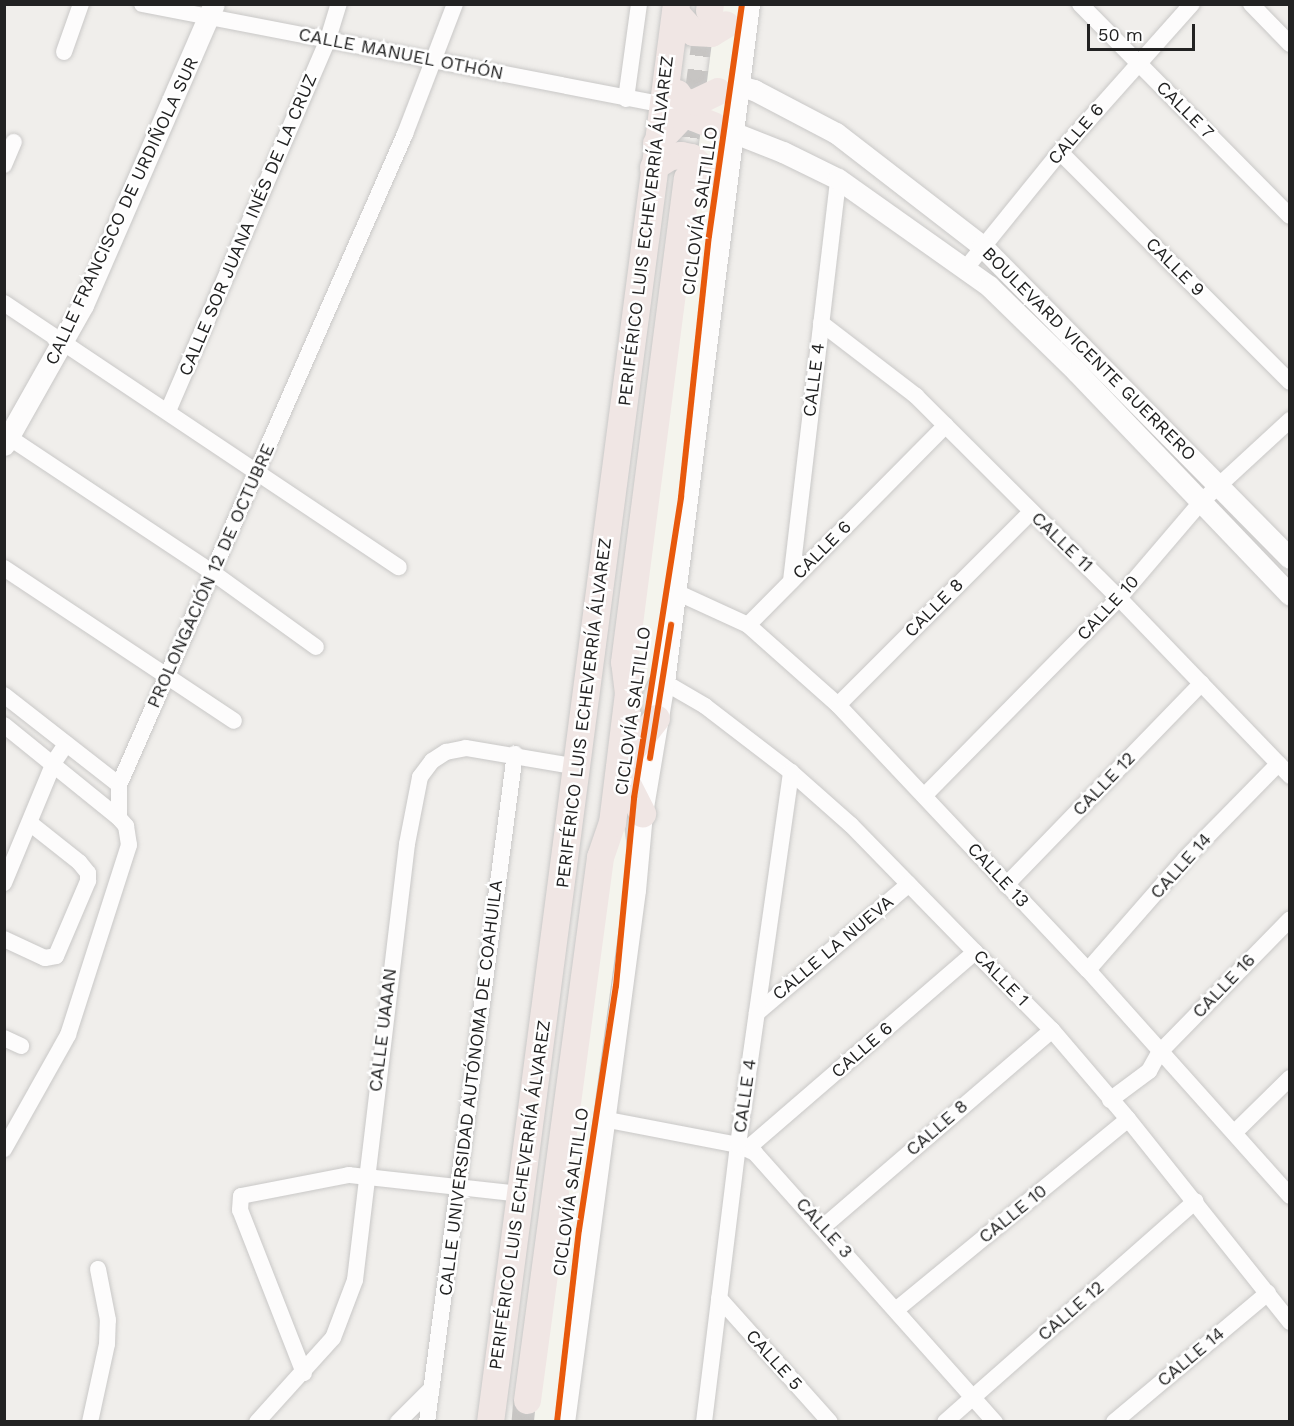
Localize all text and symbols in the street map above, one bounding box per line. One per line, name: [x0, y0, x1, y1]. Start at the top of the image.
scale bar: [1090, 12, 1198, 50]
street label: CALLE MANUEL OTHÓN: [296, 23, 506, 85]
text: 50 m: [1098, 24, 1143, 45]
street label: CALLE FRANCISCO DE URDIÑOLA SUR: [41, 53, 203, 369]
street label: PERIFÉRICO LUIS ECHEVERRÍA ÁLVAREZ: [614, 54, 678, 408]
street label: CALLE SOR JUANA INÉS DE LA CRUZ: [174, 70, 322, 380]
street label: CALLE 7: [1151, 76, 1219, 144]
street label: CALLE 6: [1043, 99, 1109, 169]
street label: CICLOVÍA SALTILLO: [677, 125, 723, 297]
street label: CALLE 9: [1141, 233, 1209, 301]
street label: BOULEVARD VICENTE GUERRERO: [977, 242, 1201, 466]
street label: CALLE 4: [799, 342, 829, 418]
street label: PROLONGACIÓN 12 DE OCTUBRE: [143, 440, 279, 712]
street label: CALLE 11: [1027, 507, 1097, 577]
street label: CALLE 6: [788, 516, 856, 584]
street label: PERIFÉRICO LUIS ECHEVERRÍA ÁLVAREZ: [552, 536, 616, 890]
street label: CALLE 10: [1072, 571, 1144, 645]
street label: CALLE 8: [900, 574, 968, 642]
street label: CICLOVÍA SALTILLO: [610, 625, 656, 797]
street label: CALLE 12: [1068, 747, 1140, 821]
street label: CALLE 14: [1146, 829, 1216, 903]
street label: CALLE 13: [963, 838, 1033, 912]
street label: CALLE UNIVERSIDAD AUTÓNOMA DE COAHUILA: [435, 878, 507, 1298]
street label: CALLE LA NUEVA: [768, 891, 898, 1005]
street label: CALLE 1: [969, 945, 1033, 1011]
street label: CALLE 16: [1188, 949, 1260, 1023]
street label: CALLE UAAAN: [365, 967, 401, 1093]
street label: CALLE 6: [827, 1017, 897, 1083]
street label: PERIFÉRICO LUIS ECHEVERRÍA ÁLVAREZ: [485, 1018, 555, 1372]
street label: CALLE 4: [729, 1058, 761, 1134]
street label: CALLE 8: [902, 1095, 972, 1161]
street label: CICLOVÍA SALTILLO: [548, 1106, 594, 1278]
street label: CALLE 10: [974, 1180, 1052, 1248]
street label: CALLE 3: [791, 1193, 857, 1263]
street label: CALLE 12: [1033, 1276, 1109, 1346]
street label: CALLE 14: [1153, 1323, 1229, 1391]
street label: CALLE 5: [741, 1325, 807, 1395]

